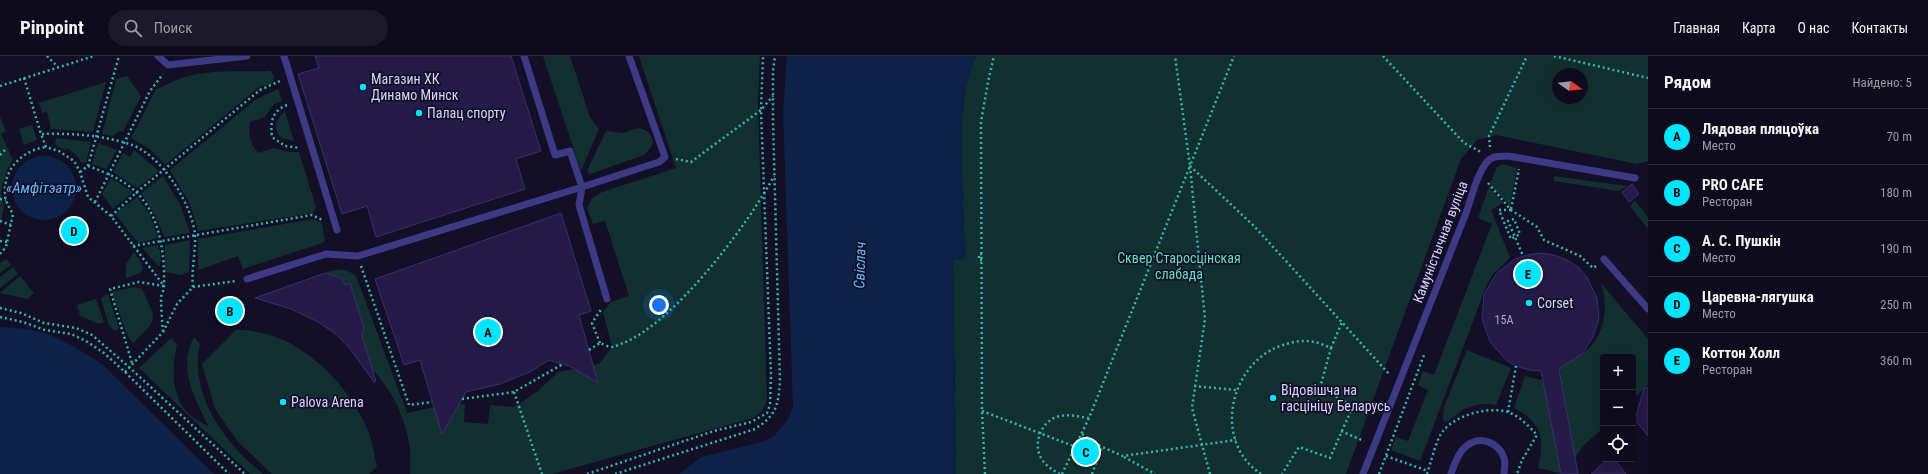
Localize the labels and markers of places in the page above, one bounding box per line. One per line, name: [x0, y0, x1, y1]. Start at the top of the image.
place label: Магазин ХК Динамо Минск: [371, 71, 459, 103]
marker: Магазин ХК Динамо Минск: [358, 82, 368, 92]
place label: Палац спорту: [427, 105, 506, 121]
marker: Палац спорту: [414, 108, 424, 118]
pin: D: [61, 216, 87, 246]
pin: E: [1515, 259, 1541, 289]
place label: Corset: [1537, 295, 1573, 311]
pin: B: [217, 296, 243, 326]
marker: Corset: [1524, 298, 1534, 308]
pin: A: [475, 317, 501, 347]
place label: Відовішча на гасцініцу Беларусь: [1281, 382, 1391, 414]
marker: Відовішча на гасцініцу Беларусь: [1268, 393, 1278, 403]
place label: Palova Arena: [291, 394, 364, 410]
marker: Palova Arena: [278, 397, 288, 407]
pin: C: [1073, 437, 1099, 467]

